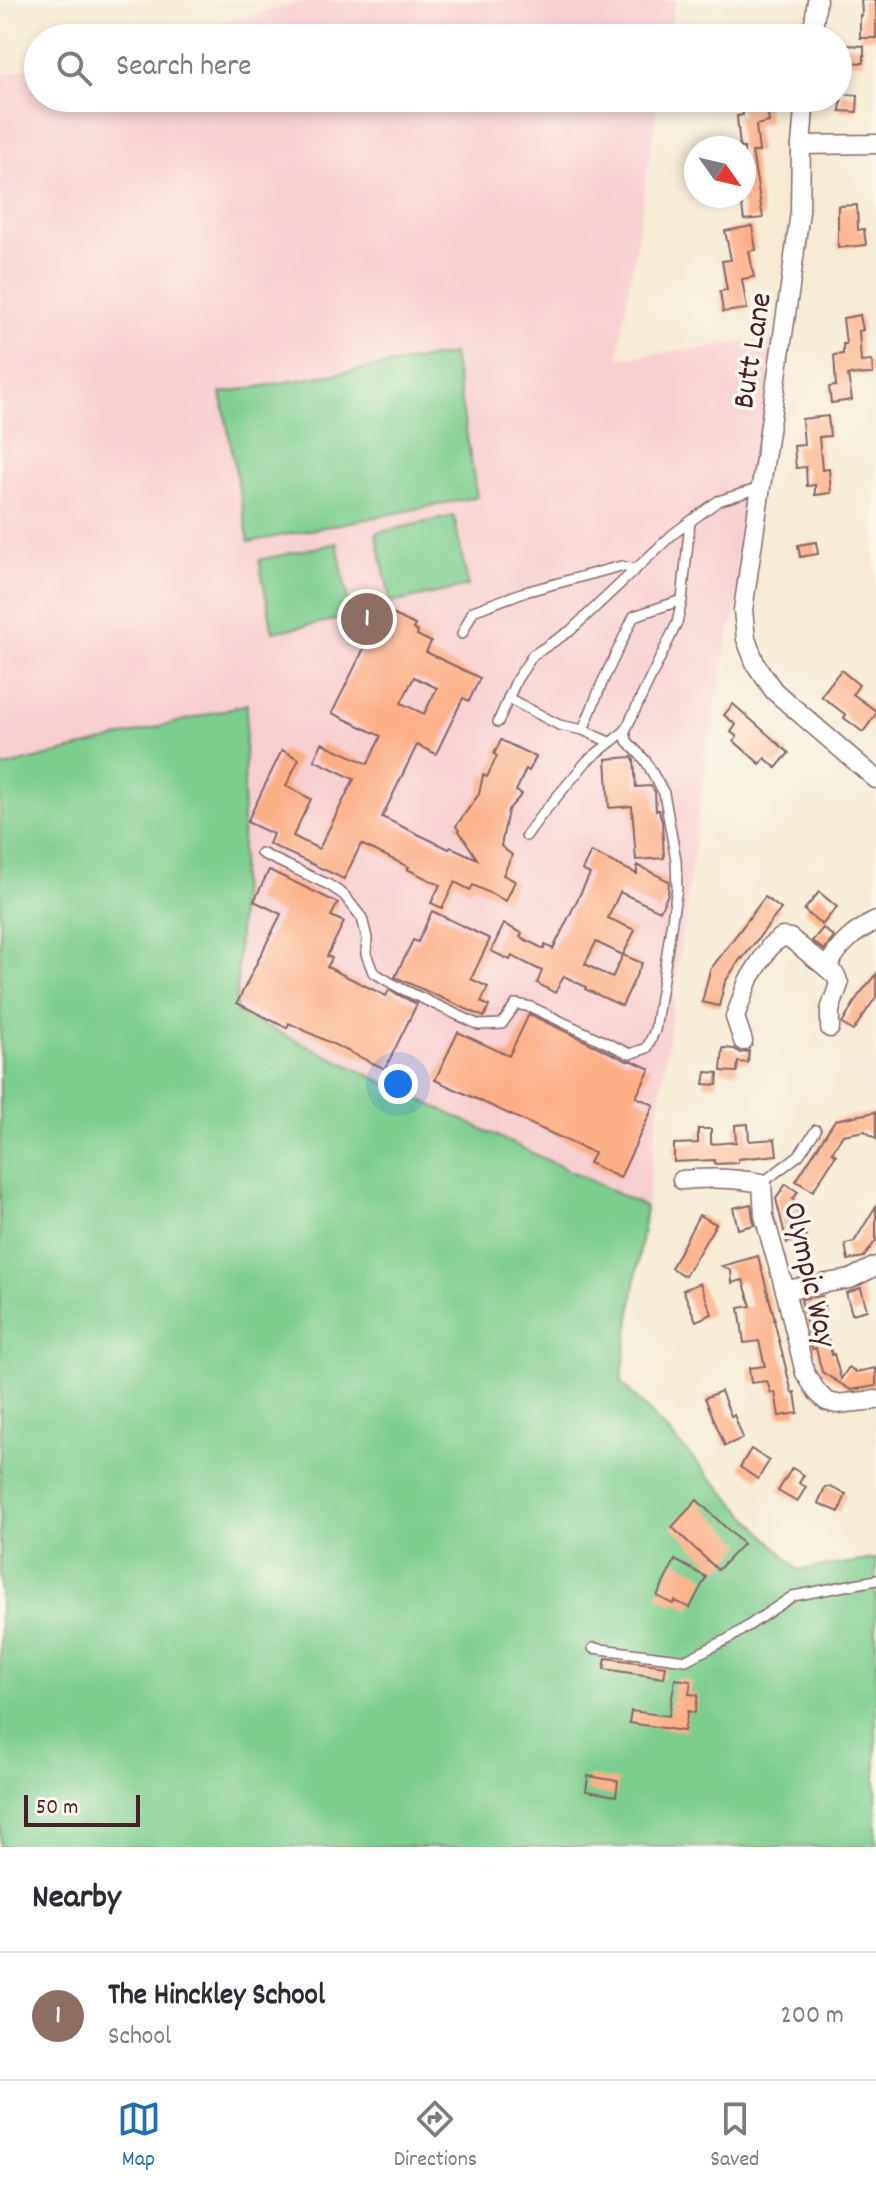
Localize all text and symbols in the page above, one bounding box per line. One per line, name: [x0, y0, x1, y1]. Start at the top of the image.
search box: [24, 24, 852, 112]
icon: search: [52, 46, 96, 90]
text: Search here: [116, 47, 252, 90]
north arrow: [684, 136, 756, 208]
street label: Butt Lane: [723, 289, 787, 412]
pin: 1: [341, 589, 393, 649]
your location: [378, 1064, 418, 1104]
street label: Olympic Way: [768, 1198, 846, 1353]
scale bar: [24, 1791, 140, 1827]
text: 50 m: [36, 1793, 78, 1824]
text: Nearby: [32, 1875, 121, 1924]
text: The Hinckley School: [108, 1976, 325, 2019]
text: 1: [55, 1998, 61, 2035]
text: 200 m: [780, 1998, 844, 2035]
text: School: [108, 2019, 171, 2056]
tab: Map: [117, 2097, 161, 2176]
tab: Directions: [394, 2097, 477, 2176]
tab: Saved: [710, 2097, 759, 2176]

